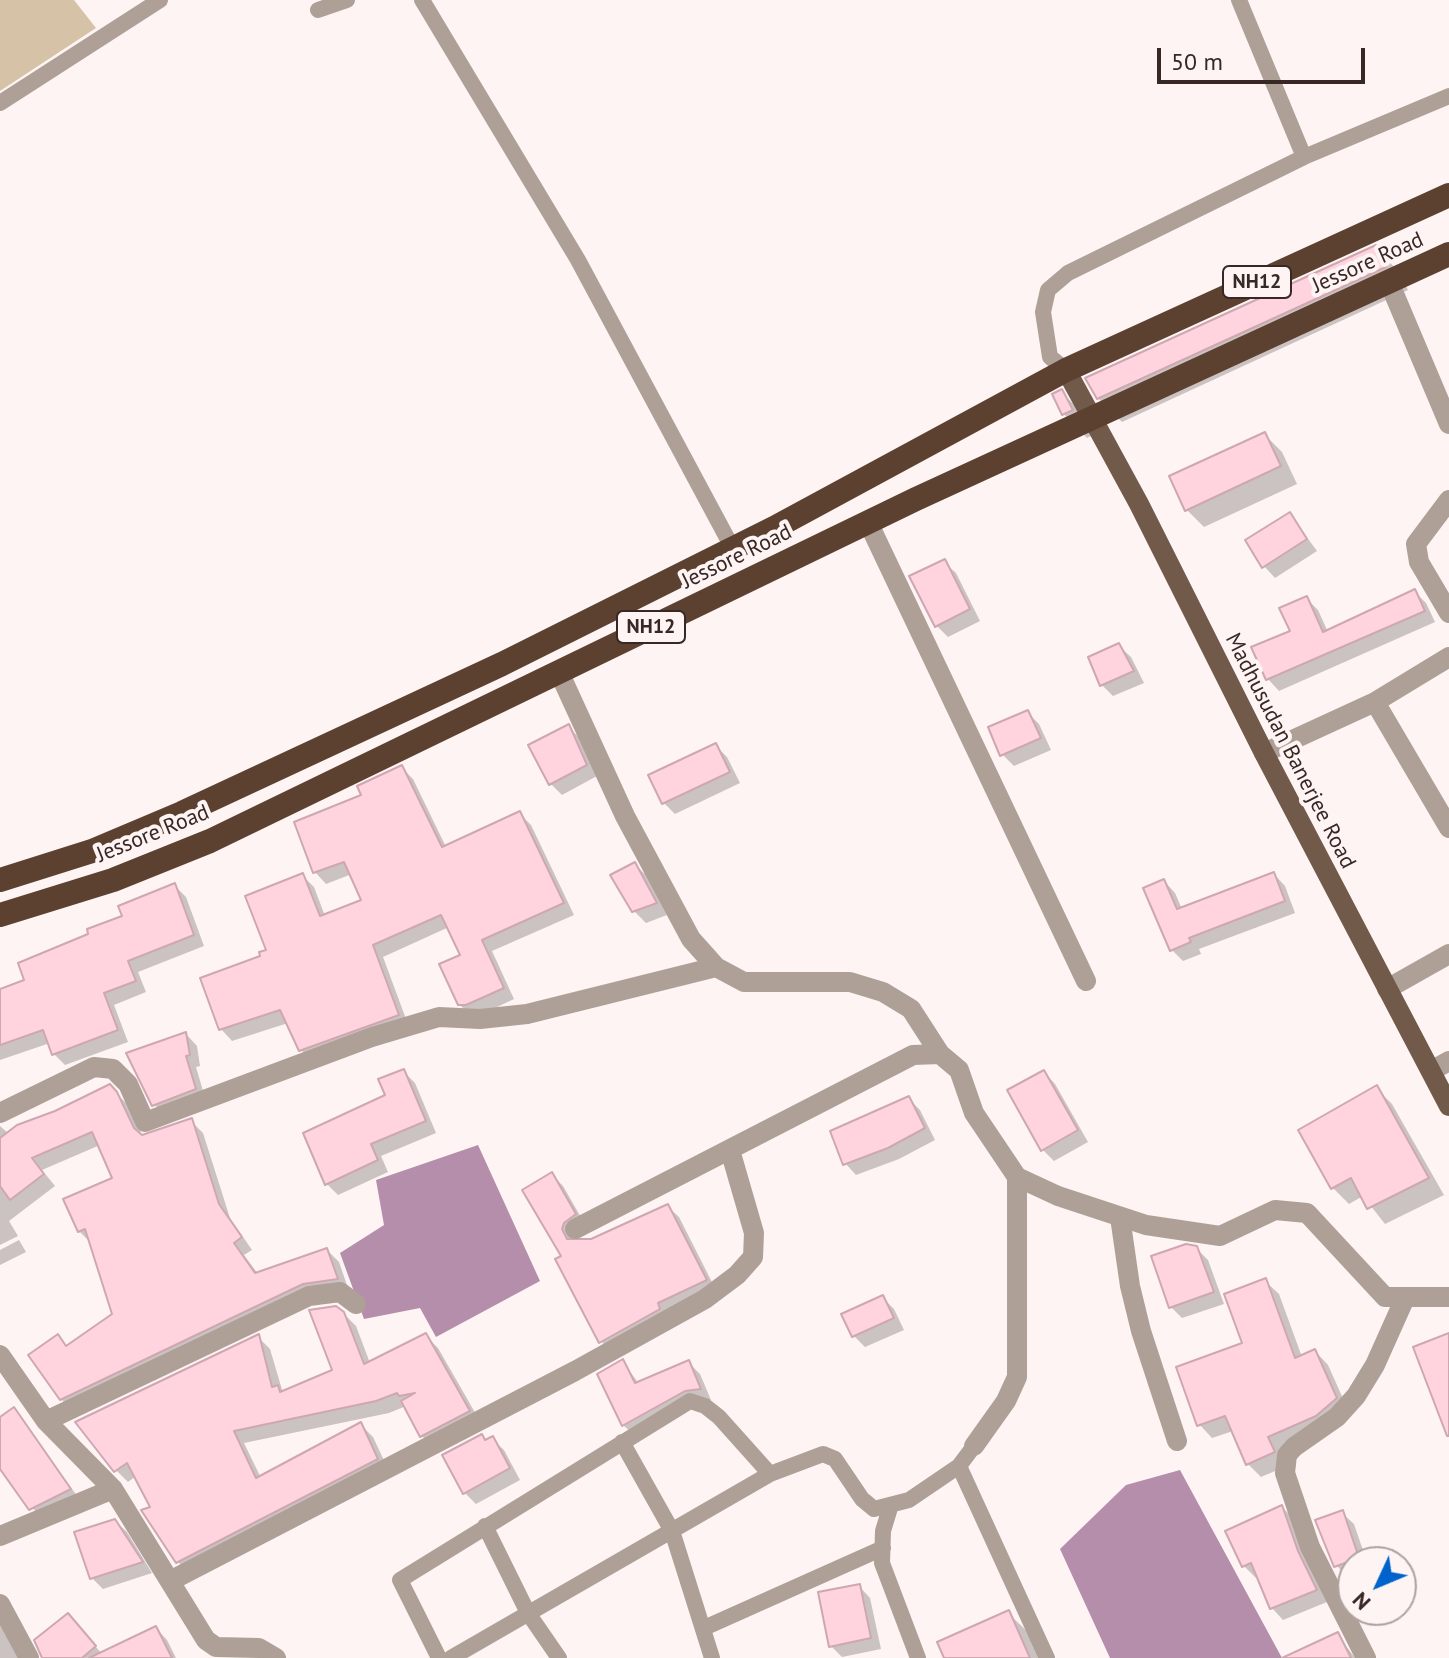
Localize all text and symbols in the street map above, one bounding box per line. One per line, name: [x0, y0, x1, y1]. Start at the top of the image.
scale bar: [1161, 32, 1369, 82]
text: 50 m: [1171, 46, 1223, 77]
street label: Jessore Road: [1308, 227, 1428, 299]
road number: NH12: [1223, 266, 1291, 298]
street label: Jessore Road: [678, 519, 796, 595]
road number: NH12: [617, 611, 685, 643]
street label: Madhusudan Banerjee Road: [1219, 629, 1361, 873]
street label: Jessore Road: [93, 799, 213, 869]
north arrow: [1337, 1546, 1417, 1626]
text: N: [1346, 1586, 1376, 1616]

